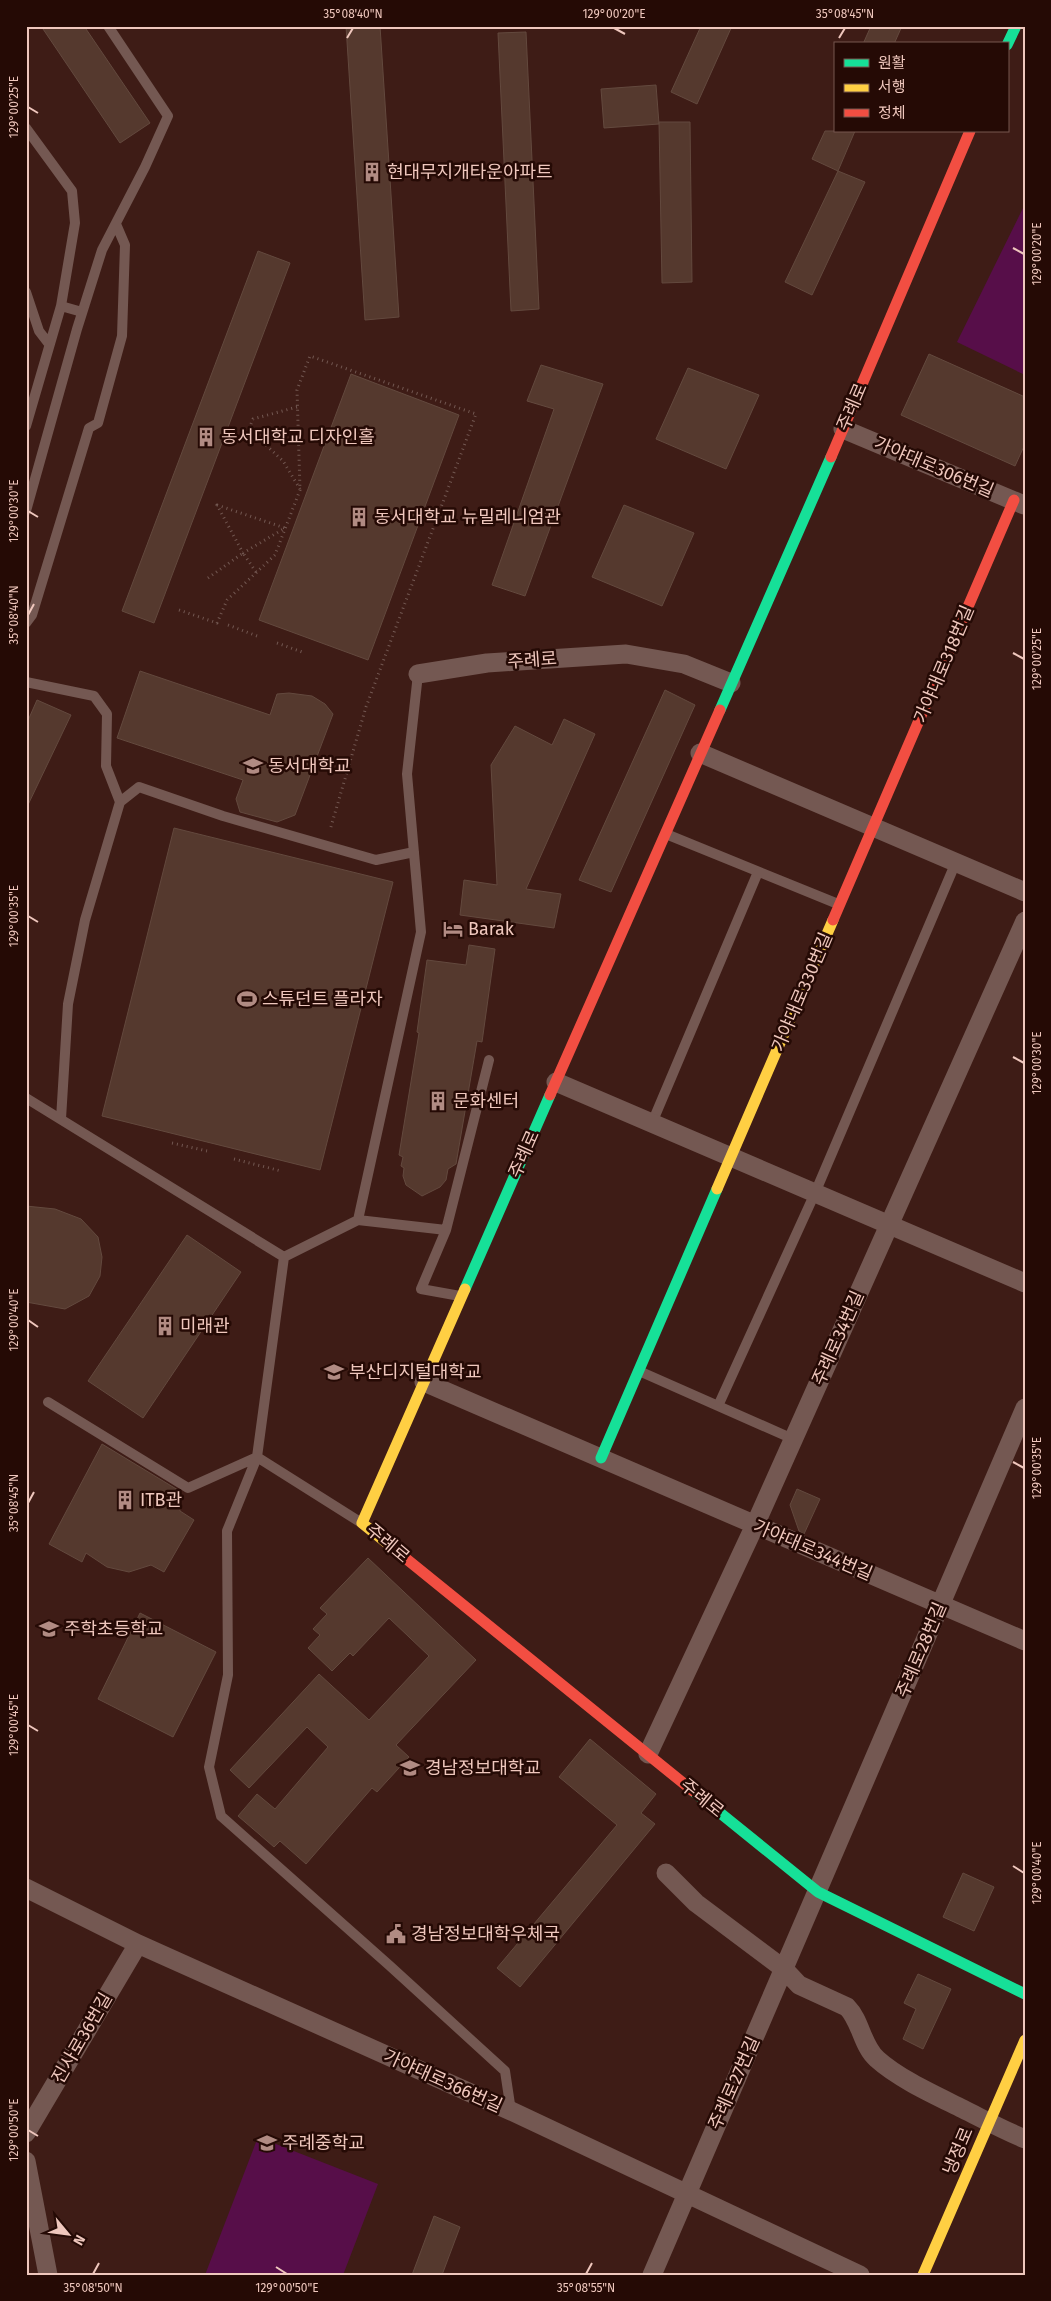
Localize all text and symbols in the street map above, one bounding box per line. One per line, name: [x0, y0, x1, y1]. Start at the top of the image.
text: 35°08'40"N: [323, 7, 383, 21]
text: 129°00'20"E: [582, 7, 646, 21]
text: 35°08'45"N: [816, 7, 874, 21]
legend: [834, 42, 1008, 132]
text: 원활: [878, 54, 906, 72]
text: 129°00'25"E: [7, 76, 21, 138]
text: 서행: [878, 78, 906, 96]
text: 정체: [878, 104, 906, 122]
building icon: 현대무지개타운아파트: [361, 161, 383, 183]
place label: 현대무지개타운아파트: [387, 161, 553, 183]
text: 129°00'20"E: [1030, 222, 1044, 286]
street label: 주례로: [832, 380, 872, 434]
building icon: 동서대학교 디자인홀: [195, 426, 217, 448]
place label: 동서대학교 디자인홀: [221, 426, 375, 448]
street label: 가야대로306번길: [871, 432, 997, 502]
text: 129°00'30"E: [7, 479, 21, 543]
building icon: 동서대학교 뉴밀레니엄관: [348, 506, 370, 528]
place label: 동서대학교 뉴밀레니엄관: [374, 506, 561, 528]
text: 35°08'40"N: [7, 585, 21, 645]
street label: 가야대로318번길: [909, 602, 979, 726]
text: 129°00'25"E: [1030, 628, 1044, 690]
street label: 주례로: [506, 647, 558, 673]
school or university icon: 동서대학교: [242, 755, 264, 777]
place label: 동서대학교: [268, 755, 351, 777]
text: 129°00'35"E: [7, 885, 21, 947]
hotel icon: Barak: [442, 918, 464, 940]
place label: Barak: [468, 918, 515, 940]
street label: 가야대로330번길: [767, 929, 837, 1055]
sports icon: 스튜던트 플라자: [236, 988, 258, 1010]
place label: 스튜던트 플라자: [262, 988, 383, 1010]
text: 129°00'30"E: [1030, 1031, 1044, 1095]
building icon: 문화센터: [427, 1090, 449, 1112]
place label: 문화센터: [453, 1090, 519, 1112]
street label: 주례로: [504, 1127, 544, 1181]
street label: 주례로34번길: [807, 1287, 869, 1389]
text: 129°00'40"E: [7, 1288, 21, 1352]
building icon: 미래관: [154, 1315, 176, 1337]
place label: 미래관: [180, 1315, 230, 1337]
school or university icon: 부산디지털대학교: [323, 1361, 345, 1383]
place label: 부산디지털대학교: [349, 1361, 481, 1383]
text: 129°00'35"E: [1030, 1437, 1044, 1499]
text: 35°08'45"N: [7, 1474, 21, 1532]
building icon: ITB관: [114, 1489, 136, 1511]
place label: ITB관: [140, 1489, 183, 1511]
street label: 가야대로344번길: [750, 1515, 876, 1585]
street label: 주례로: [362, 1519, 414, 1567]
street label: 주례로28번길: [891, 1599, 951, 1701]
school or university icon: 주학초등학교: [38, 1618, 60, 1640]
place label: 주학초등학교: [64, 1618, 163, 1640]
text: 129°00'45"E: [7, 1694, 21, 1756]
school or university icon: 경남정보대학교: [399, 1757, 421, 1779]
place label: 경남정보대학교: [425, 1757, 541, 1779]
street label: 주례로: [676, 1774, 728, 1822]
text: 129°00'40"E: [1030, 1841, 1044, 1905]
public building icon: 경남정보대학우체국: [385, 1923, 407, 1945]
place label: 경남정보대학우체국: [411, 1923, 560, 1945]
street label: 진사로36번길: [47, 1989, 117, 2087]
street label: 주례로27번길: [704, 2033, 764, 2133]
street label: 가야대로366번길: [380, 2045, 506, 2117]
text: 129°00'50"E: [7, 2098, 21, 2162]
street label: 냉정로: [938, 2124, 978, 2178]
school or university icon: 주례중학교: [256, 2132, 278, 2154]
place label: 주례중학교: [282, 2132, 365, 2154]
north arrow: [42, 2208, 92, 2258]
text: N: [69, 2232, 89, 2248]
text: 35°08'50"N: [63, 2281, 123, 2295]
text: 129°00'50"E: [255, 2281, 319, 2295]
text: 35°08'55"N: [557, 2281, 615, 2295]

